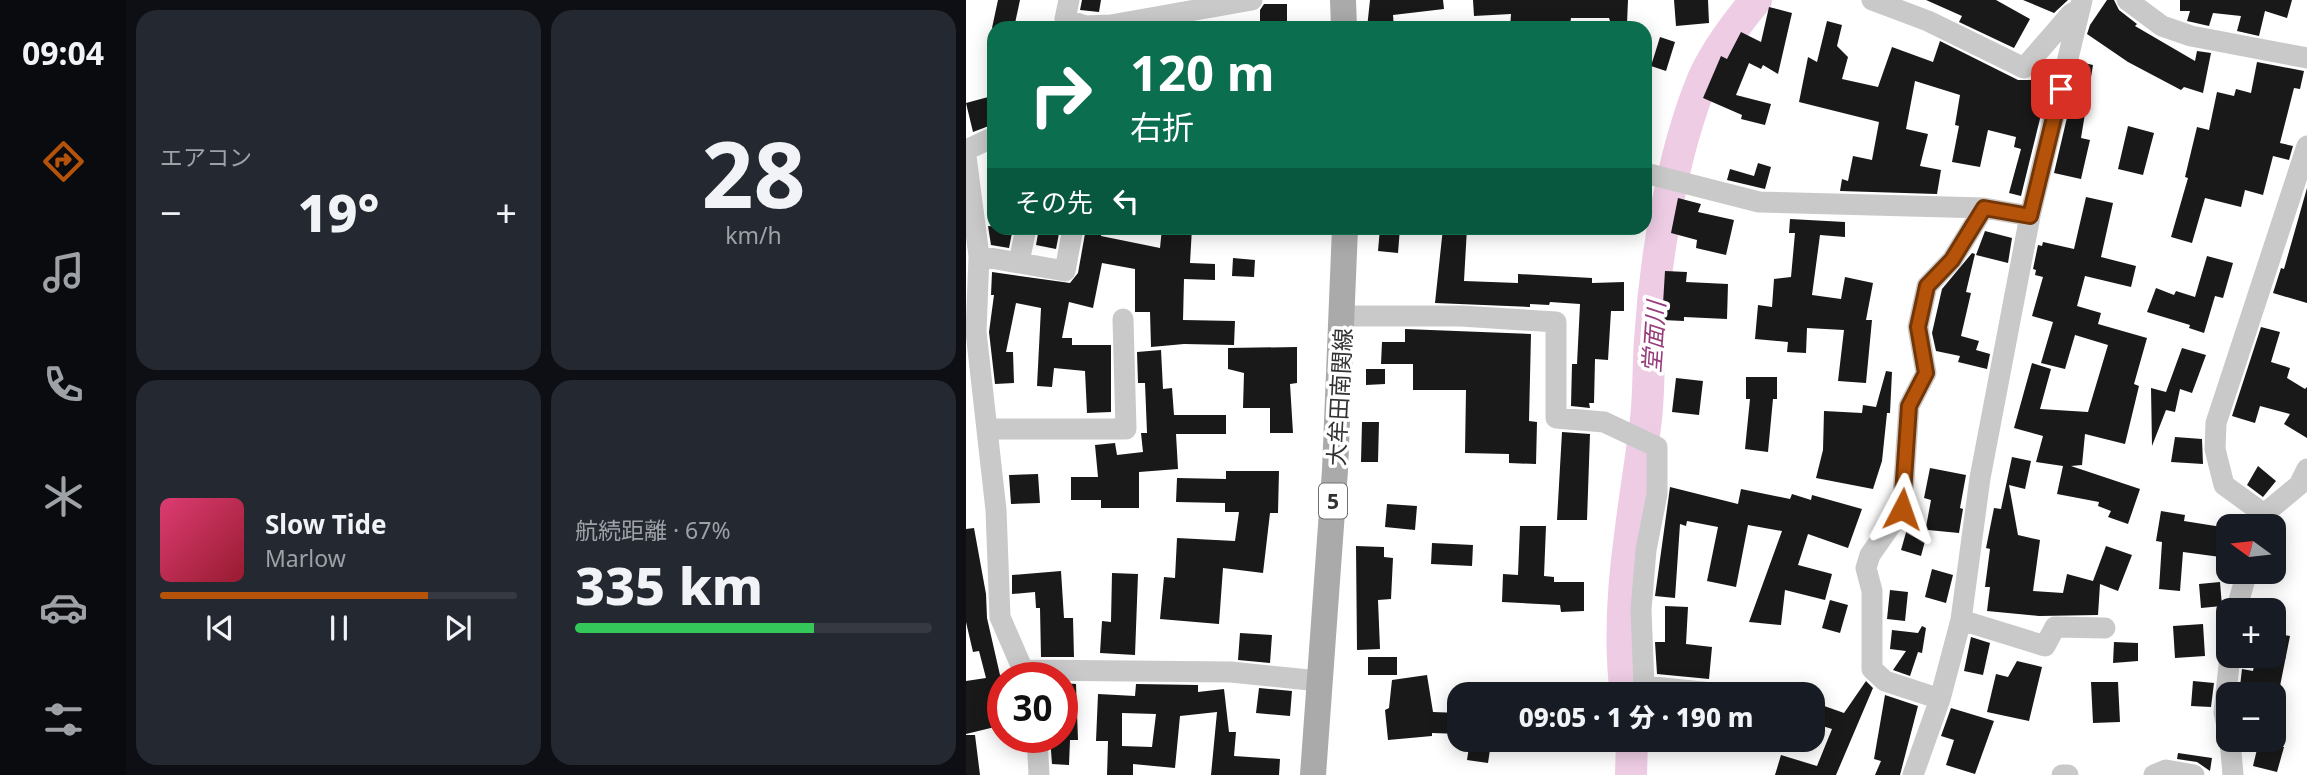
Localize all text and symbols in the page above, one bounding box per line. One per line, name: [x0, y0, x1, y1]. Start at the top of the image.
text: 09:04: [22, 31, 104, 74]
text: 120 m: [1130, 39, 1275, 105]
icon: right: [1015, 49, 1106, 140]
pin: [2031, 59, 2091, 119]
icon: arrive: [2042, 70, 2080, 108]
text: 右折: [1130, 105, 1194, 148]
text: 28: [701, 111, 806, 235]
icon: directions: [39, 137, 88, 186]
text: エアコン: [160, 141, 252, 173]
text: 19°: [297, 176, 380, 247]
icon: left: [1107, 182, 1145, 220]
text: その先: [1015, 184, 1093, 220]
text: −: [160, 186, 182, 238]
text: +: [495, 186, 517, 238]
text: km/h: [725, 219, 782, 251]
icon: music: [39, 248, 88, 297]
water label: 堂面川: [1634, 297, 1672, 374]
street label: 大牟田南関線: [1319, 327, 1359, 467]
icon: phone: [39, 360, 88, 409]
icon: climate: [39, 472, 88, 521]
position arrow: [1865, 472, 1939, 546]
road number: 5: [1319, 484, 1347, 518]
text: Slow Tide: [265, 506, 387, 542]
text: 航続距離 · 67%: [575, 514, 731, 546]
north arrow: [2216, 514, 2286, 584]
map controls: [2216, 514, 2286, 752]
text: Marlow: [265, 542, 346, 574]
text: 335 km: [575, 549, 763, 620]
icon: car: [39, 583, 88, 632]
button: +: [2216, 598, 2286, 668]
icon: previous: [201, 609, 239, 647]
icon: pause: [320, 609, 358, 647]
icon: next: [439, 609, 477, 647]
speed limit sign: 30: [987, 662, 1078, 753]
button: −: [2216, 682, 2286, 752]
icon: filters: [39, 695, 88, 744]
text: 09:05 · 1 分 · 190 m: [1519, 699, 1753, 735]

